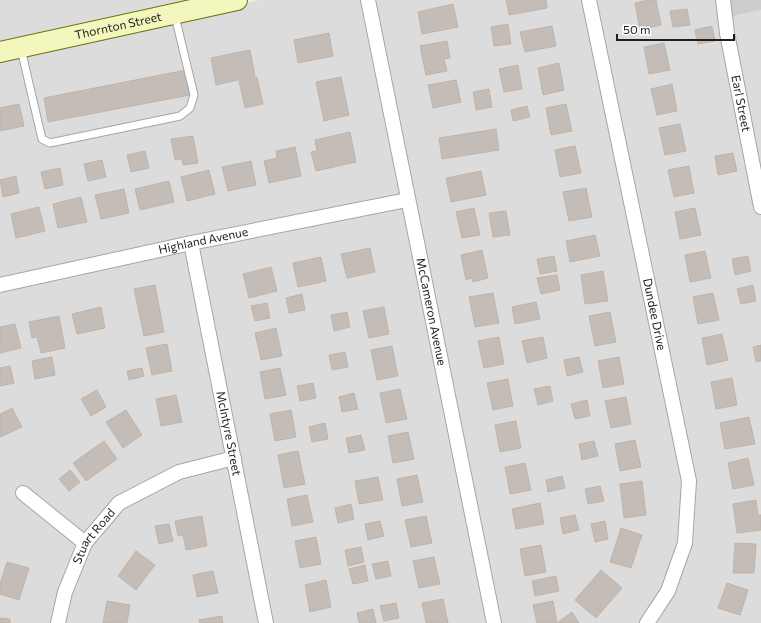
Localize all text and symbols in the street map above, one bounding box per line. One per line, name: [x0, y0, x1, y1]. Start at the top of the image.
street label: Thornton Street: [73, 9, 163, 41]
scale bar: [617, 16, 734, 42]
text: 50 m: [623, 22, 651, 36]
street label: Earl Street: [729, 74, 754, 133]
street label: Highland Avenue: [157, 224, 249, 256]
street label: McCameron Avenue: [414, 256, 450, 367]
street label: Dundee Drive: [641, 277, 670, 351]
street label: McIntyre Street: [214, 390, 245, 477]
street label: Stuart Road: [69, 505, 117, 566]

